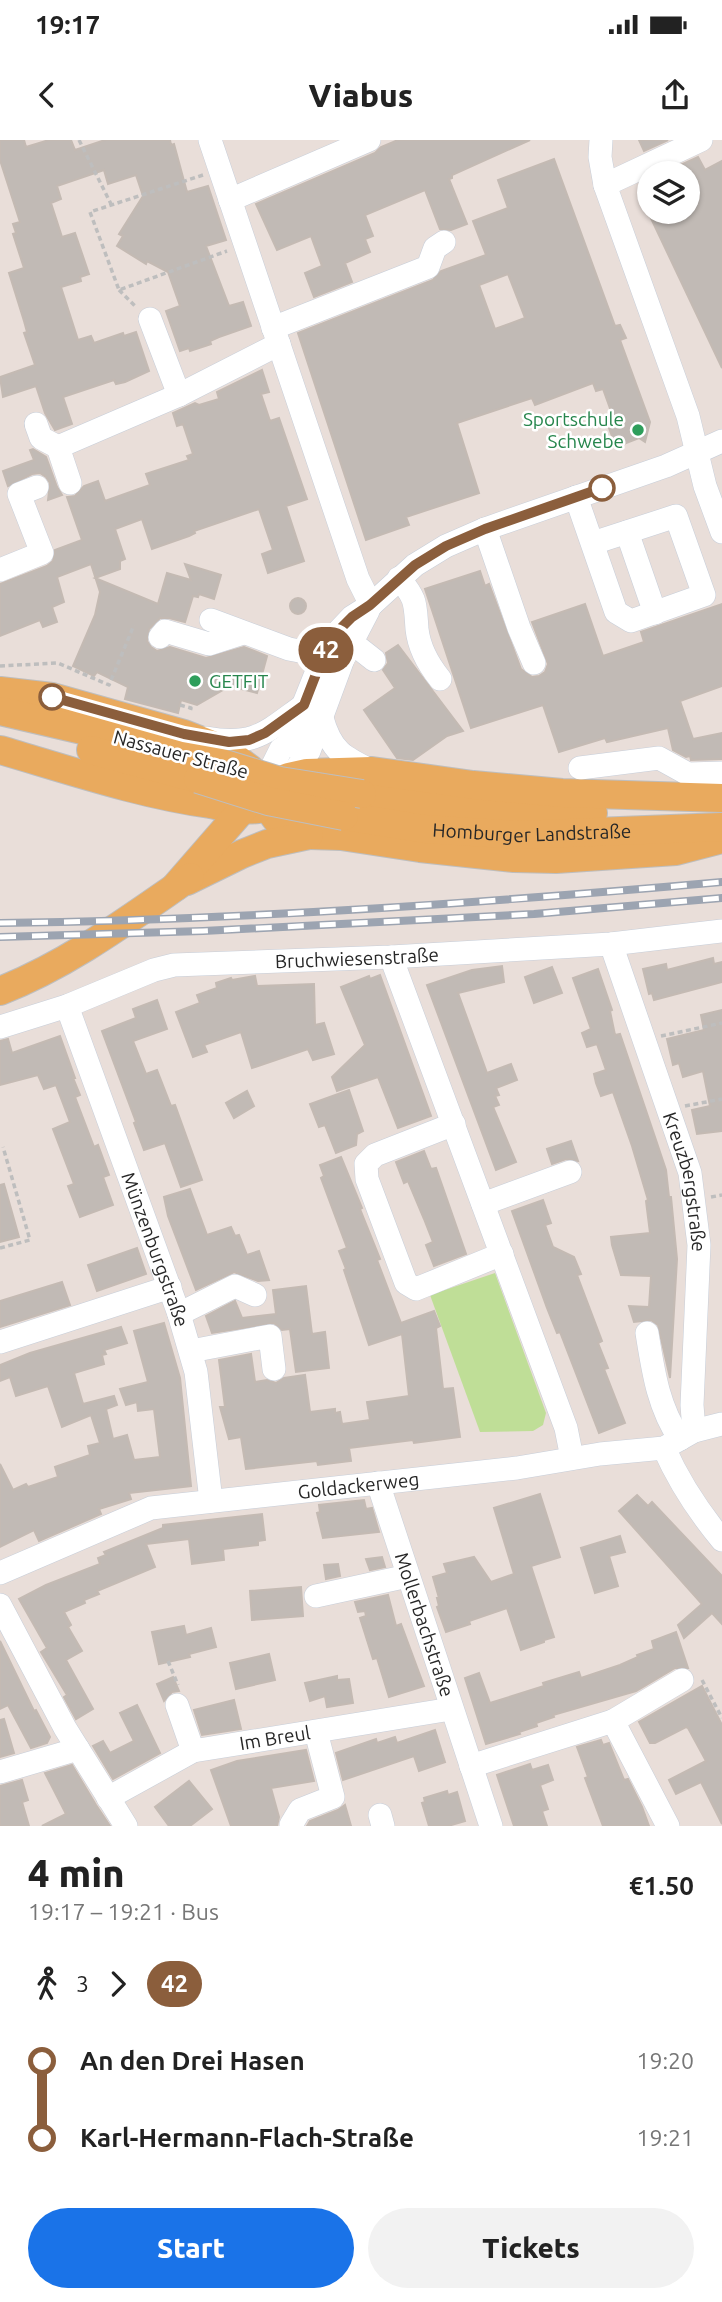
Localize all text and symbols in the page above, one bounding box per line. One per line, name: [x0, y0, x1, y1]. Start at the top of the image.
text: 19:17: [35, 10, 100, 39]
icon: back: [28, 76, 66, 114]
icon: share: [656, 76, 694, 114]
text: Viabus: [309, 77, 413, 113]
map controls: [637, 161, 700, 224]
button: layers: [637, 161, 700, 224]
place label: Sportschule Schwebe: [523, 408, 624, 452]
marker: Sportschule Schwebe: [630, 422, 646, 438]
unlabelled marker: [589, 475, 615, 501]
line badge: 42: [294, 627, 358, 673]
text: 42: [312, 636, 340, 663]
place label: GETFIT: [209, 670, 269, 692]
marker: GETFIT: [187, 673, 203, 689]
unlabelled marker: [39, 684, 65, 710]
street label: Nassauer Straße: [111, 725, 251, 783]
street label: Homburger Landstraße: [432, 819, 632, 846]
street label: Bruchwiesenstraße: [275, 943, 439, 972]
street label: Kreuzbergstraße: [659, 1109, 710, 1252]
street label: Münzenburgstraße: [117, 1169, 193, 1329]
street label: Goldackerweg: [297, 1468, 420, 1503]
street label: Mollerbachstraße: [391, 1550, 459, 1699]
street label: Im Breul: [238, 1721, 312, 1754]
text: 4 min: [28, 1852, 125, 1894]
text: €1.50: [629, 1871, 694, 1900]
text: 19:17 – 19:21 · Bus: [28, 1899, 219, 1924]
icon: walk: [28, 1965, 66, 2003]
icon: forward: [99, 1965, 137, 2003]
text: 42: [161, 1970, 188, 1997]
text: 3: [76, 1971, 89, 1996]
text: An den Drei Hasen: [80, 2046, 305, 2075]
text: 19:20: [636, 2048, 694, 2073]
text: Karl-Hermann-Flach-Straße: [80, 2123, 414, 2152]
text: 19:21: [636, 2125, 694, 2150]
button: Start: [28, 2208, 354, 2288]
button: Tickets: [368, 2208, 694, 2288]

